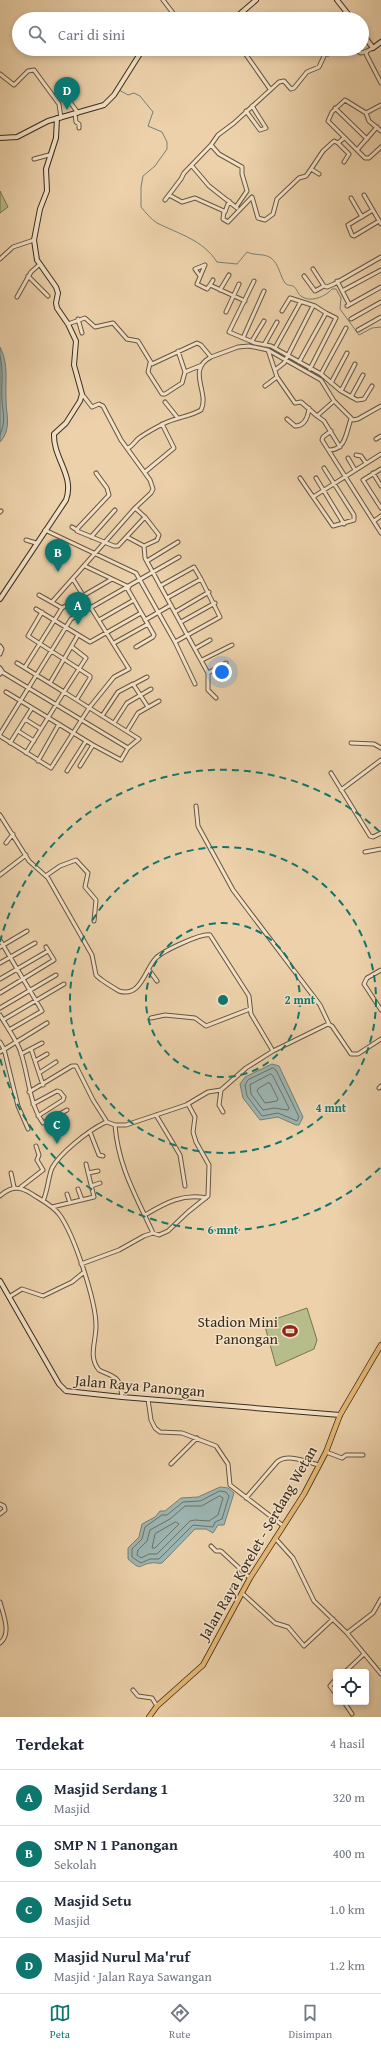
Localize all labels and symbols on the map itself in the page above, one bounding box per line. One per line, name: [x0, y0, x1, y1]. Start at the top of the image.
pin: D: [54, 77, 80, 110]
pin: B: [45, 539, 71, 572]
pin: A: [65, 592, 91, 625]
your location: [212, 662, 232, 682]
text: 2 mnt: [285, 991, 316, 1008]
centre of rings: [216, 993, 230, 1007]
text: 4 mnt: [316, 1099, 347, 1116]
pin: C: [44, 1111, 70, 1144]
text: 6 mnt: [208, 1221, 239, 1238]
place label: Stadion Mini Panongan: [198, 1311, 279, 1349]
sports icon: Stadion Mini Panongan: [281, 1322, 299, 1340]
street label: Jalan Raya Panongan: [72, 1369, 207, 1402]
street label: Jalan Raya Korelet - Serdang Wetan: [192, 1441, 322, 1645]

